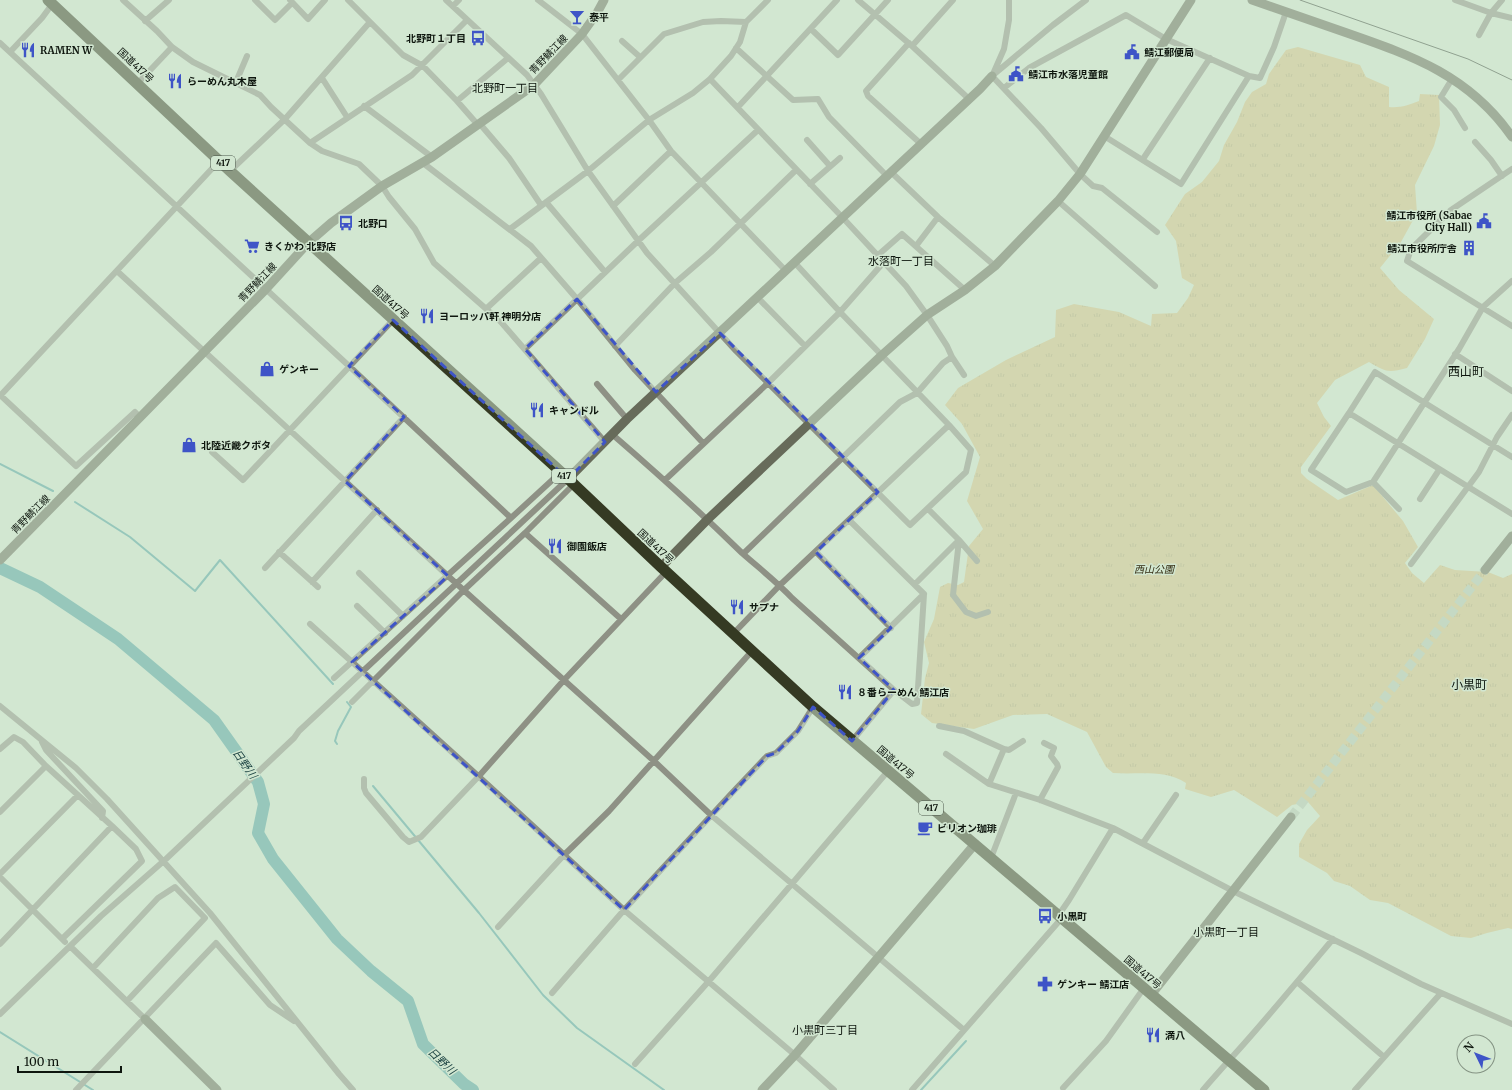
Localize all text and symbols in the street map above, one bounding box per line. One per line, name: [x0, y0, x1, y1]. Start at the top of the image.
bar icon: 泰平: [568, 8, 586, 26]
place label: 泰平: [589, 11, 609, 24]
bus stop icon: 北野町１丁目: [469, 29, 487, 47]
place label: 北野町１丁目: [406, 32, 466, 45]
street label: 青野鯖江線: [526, 32, 570, 77]
restaurant icon: RAMEN W: [19, 41, 37, 59]
public building icon: 鯖江郵便局: [1123, 43, 1141, 61]
place label: RAMEN W: [40, 44, 93, 57]
street label: 国道417号: [115, 45, 157, 85]
place label: 鯖江郵便局: [1144, 46, 1194, 59]
public building icon: 鯖江市水落児童館: [1007, 65, 1025, 83]
place label: 鯖江市水落児童館: [1028, 68, 1108, 81]
restaurant icon: らーめん丸木屋: [166, 72, 184, 90]
place label: らーめん丸木屋: [187, 75, 257, 88]
district label: 北野町一丁目: [472, 81, 538, 95]
road number: 417: [211, 156, 235, 170]
place label: 鯖江市役所 (Sabae City Hall): [1386, 209, 1473, 234]
public building icon: 鯖江市役所 (Sabae City Hall): [1475, 212, 1493, 230]
bus stop icon: 北野口: [337, 214, 355, 232]
place label: 北野口: [358, 217, 388, 230]
supermarket icon: きくかわ 北野店: [243, 237, 261, 255]
building icon: 鯖江市役所庁舎: [1460, 239, 1478, 257]
place label: きくかわ 北野店: [264, 240, 336, 253]
place label: 鯖江市役所庁舎: [1387, 242, 1457, 255]
district label: 水落町一丁目: [868, 254, 934, 268]
street label: 青野鯖江線: [235, 260, 279, 305]
street label: 国道417号: [370, 282, 412, 322]
restaurant icon: ヨーロッパ軒 神明分店: [418, 307, 436, 325]
place label: ヨーロッパ軒 神明分店: [439, 310, 541, 323]
shop icon: ゲンキー: [258, 360, 276, 378]
place label: ゲンキー: [279, 363, 319, 376]
district label: 西山町: [1448, 364, 1484, 379]
restaurant icon: キャンドル: [528, 401, 546, 419]
place label: キャンドル: [549, 404, 599, 417]
shop icon: 北陸近畿クボタ: [180, 436, 198, 454]
place label: 北陸近畿クボタ: [201, 439, 271, 452]
road number: 417: [552, 469, 576, 483]
street label: 青野鯖江線: [8, 492, 53, 537]
street label: 国道417号: [635, 526, 677, 566]
restaurant icon: 御園飯店: [546, 537, 564, 555]
place label: 御園飯店: [566, 540, 607, 553]
park label: 西山公園: [1134, 563, 1176, 576]
restaurant icon: サプナ: [728, 598, 746, 616]
place label: サプナ: [749, 601, 779, 614]
district label: 小黒町: [1451, 677, 1487, 692]
restaurant icon: ８番らーめん 鯖江店: [836, 683, 854, 701]
place label: ８番らーめん 鯖江店: [857, 686, 949, 699]
street label: 国道417号: [874, 743, 917, 782]
water label: 日野川: [230, 746, 261, 782]
road number: 417: [919, 801, 943, 815]
cafe icon: ビリオン珈琲: [916, 819, 934, 837]
place label: ビリオン珈琲: [937, 822, 997, 835]
bus stop icon: 小黒町: [1036, 907, 1054, 925]
place label: 小黒町: [1057, 910, 1087, 923]
district label: 小黒町一丁目: [1193, 925, 1259, 939]
street label: 国道417号: [1121, 953, 1164, 992]
pharmacy icon: ゲンキー 鯖江店: [1036, 975, 1054, 993]
place label: ゲンキー 鯖江店: [1057, 978, 1129, 991]
district label: 小黒町三丁目: [792, 1023, 858, 1037]
restaurant icon: 満八: [1144, 1026, 1162, 1044]
place label: 満八: [1165, 1029, 1185, 1042]
north arrow: [1456, 1034, 1496, 1074]
text: N: [1461, 1039, 1477, 1055]
water label: 日野川: [425, 1045, 460, 1078]
scale bar: [18, 1048, 121, 1074]
text: 100 m: [24, 1054, 59, 1069]

